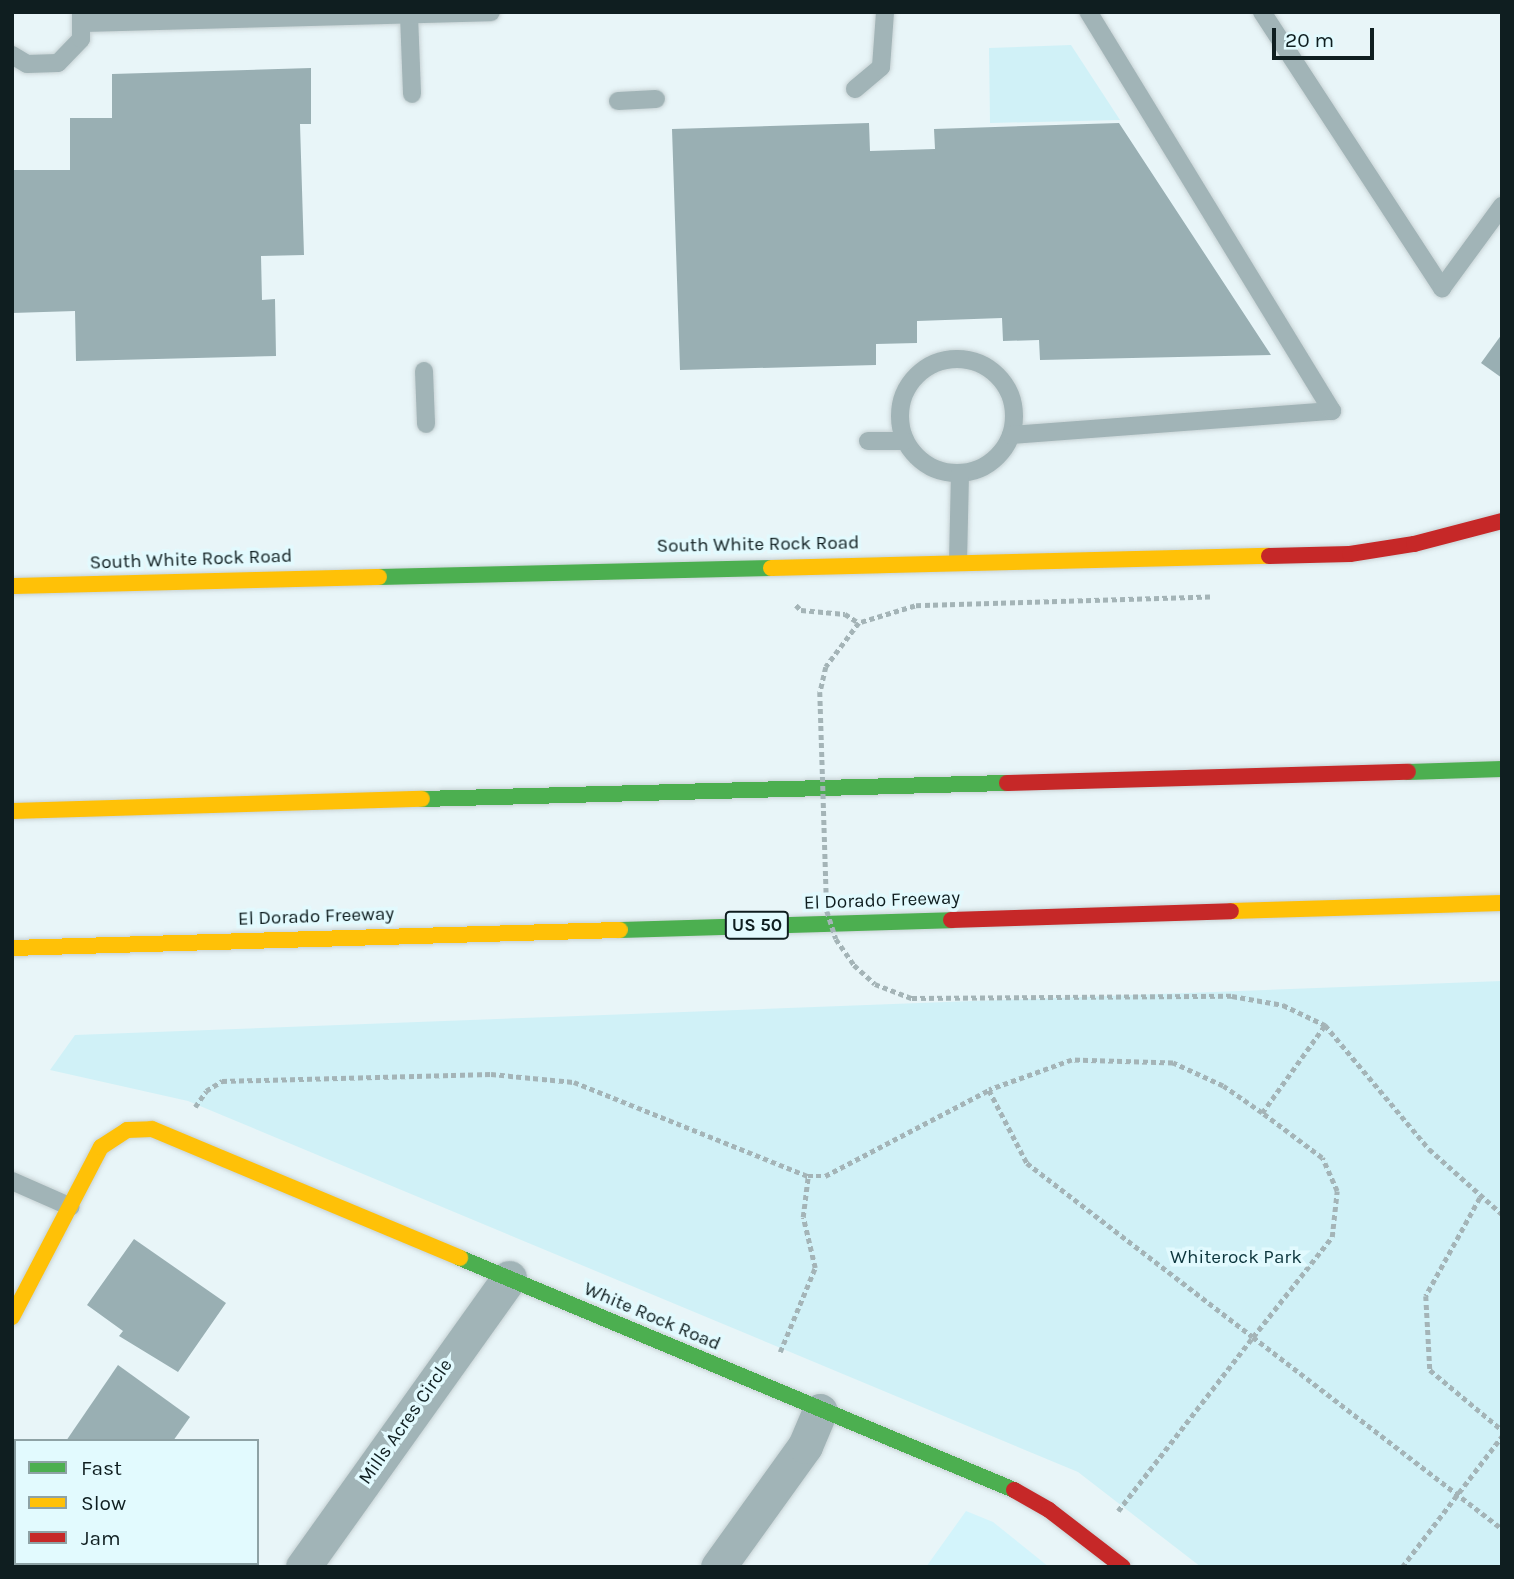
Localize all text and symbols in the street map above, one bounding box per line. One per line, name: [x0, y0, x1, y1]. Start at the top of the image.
scale bar: [1276, 14, 1378, 58]
text: 20 m: [1285, 28, 1334, 52]
street label: South White Rock Road: [656, 532, 860, 558]
street label: South White Rock Road: [89, 545, 293, 575]
street label: El Dorado Freeway: [803, 887, 961, 915]
street label: El Dorado Freeway: [237, 903, 395, 931]
road number: US 50: [724, 910, 790, 940]
park label: Whiterock Park: [1170, 1247, 1302, 1269]
street label: White Rock Road: [580, 1278, 724, 1356]
street label: Mills Acres Circle: [354, 1355, 458, 1489]
legend: [14, 1439, 259, 1565]
text: Fast: [81, 1456, 122, 1480]
text: Slow: [81, 1491, 126, 1515]
text: Jam: [81, 1526, 121, 1550]

